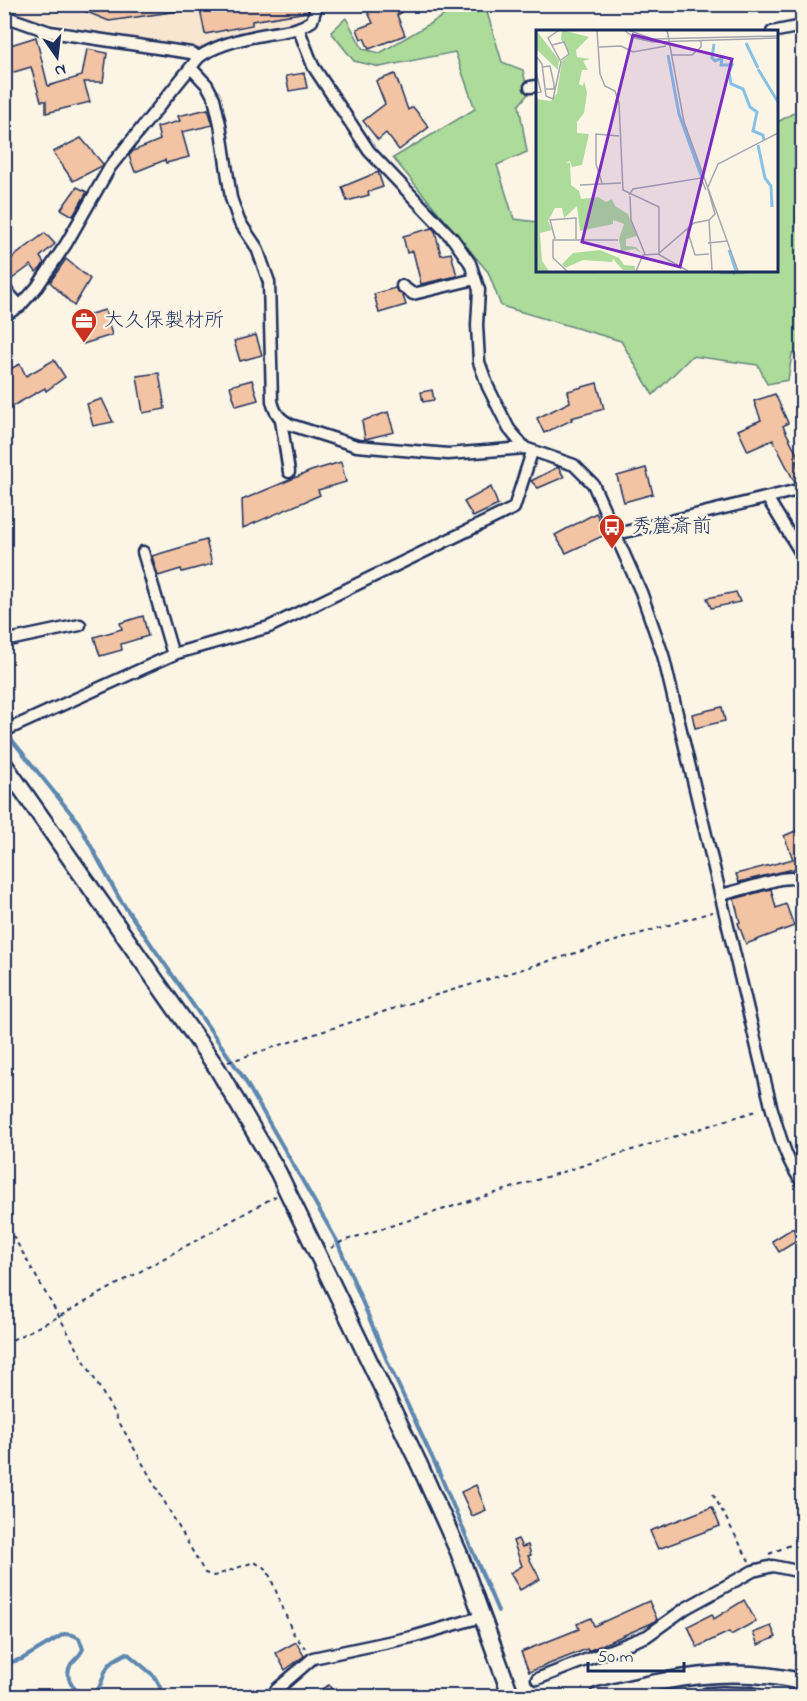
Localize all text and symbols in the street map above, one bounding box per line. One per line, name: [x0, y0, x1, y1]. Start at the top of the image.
north arrow: [27, 27, 87, 87]
inset map: [536, 30, 777, 272]
text: N: [52, 57, 68, 83]
office icon: 大久保製材所: [69, 306, 99, 344]
place label: 大久保製材所: [104, 307, 224, 336]
bus stop icon: 秀麓斎前: [597, 512, 627, 550]
place label: 秀麓斎前: [632, 513, 712, 542]
scale bar: [588, 1635, 684, 1673]
text: 50 m: [597, 1645, 634, 1671]

